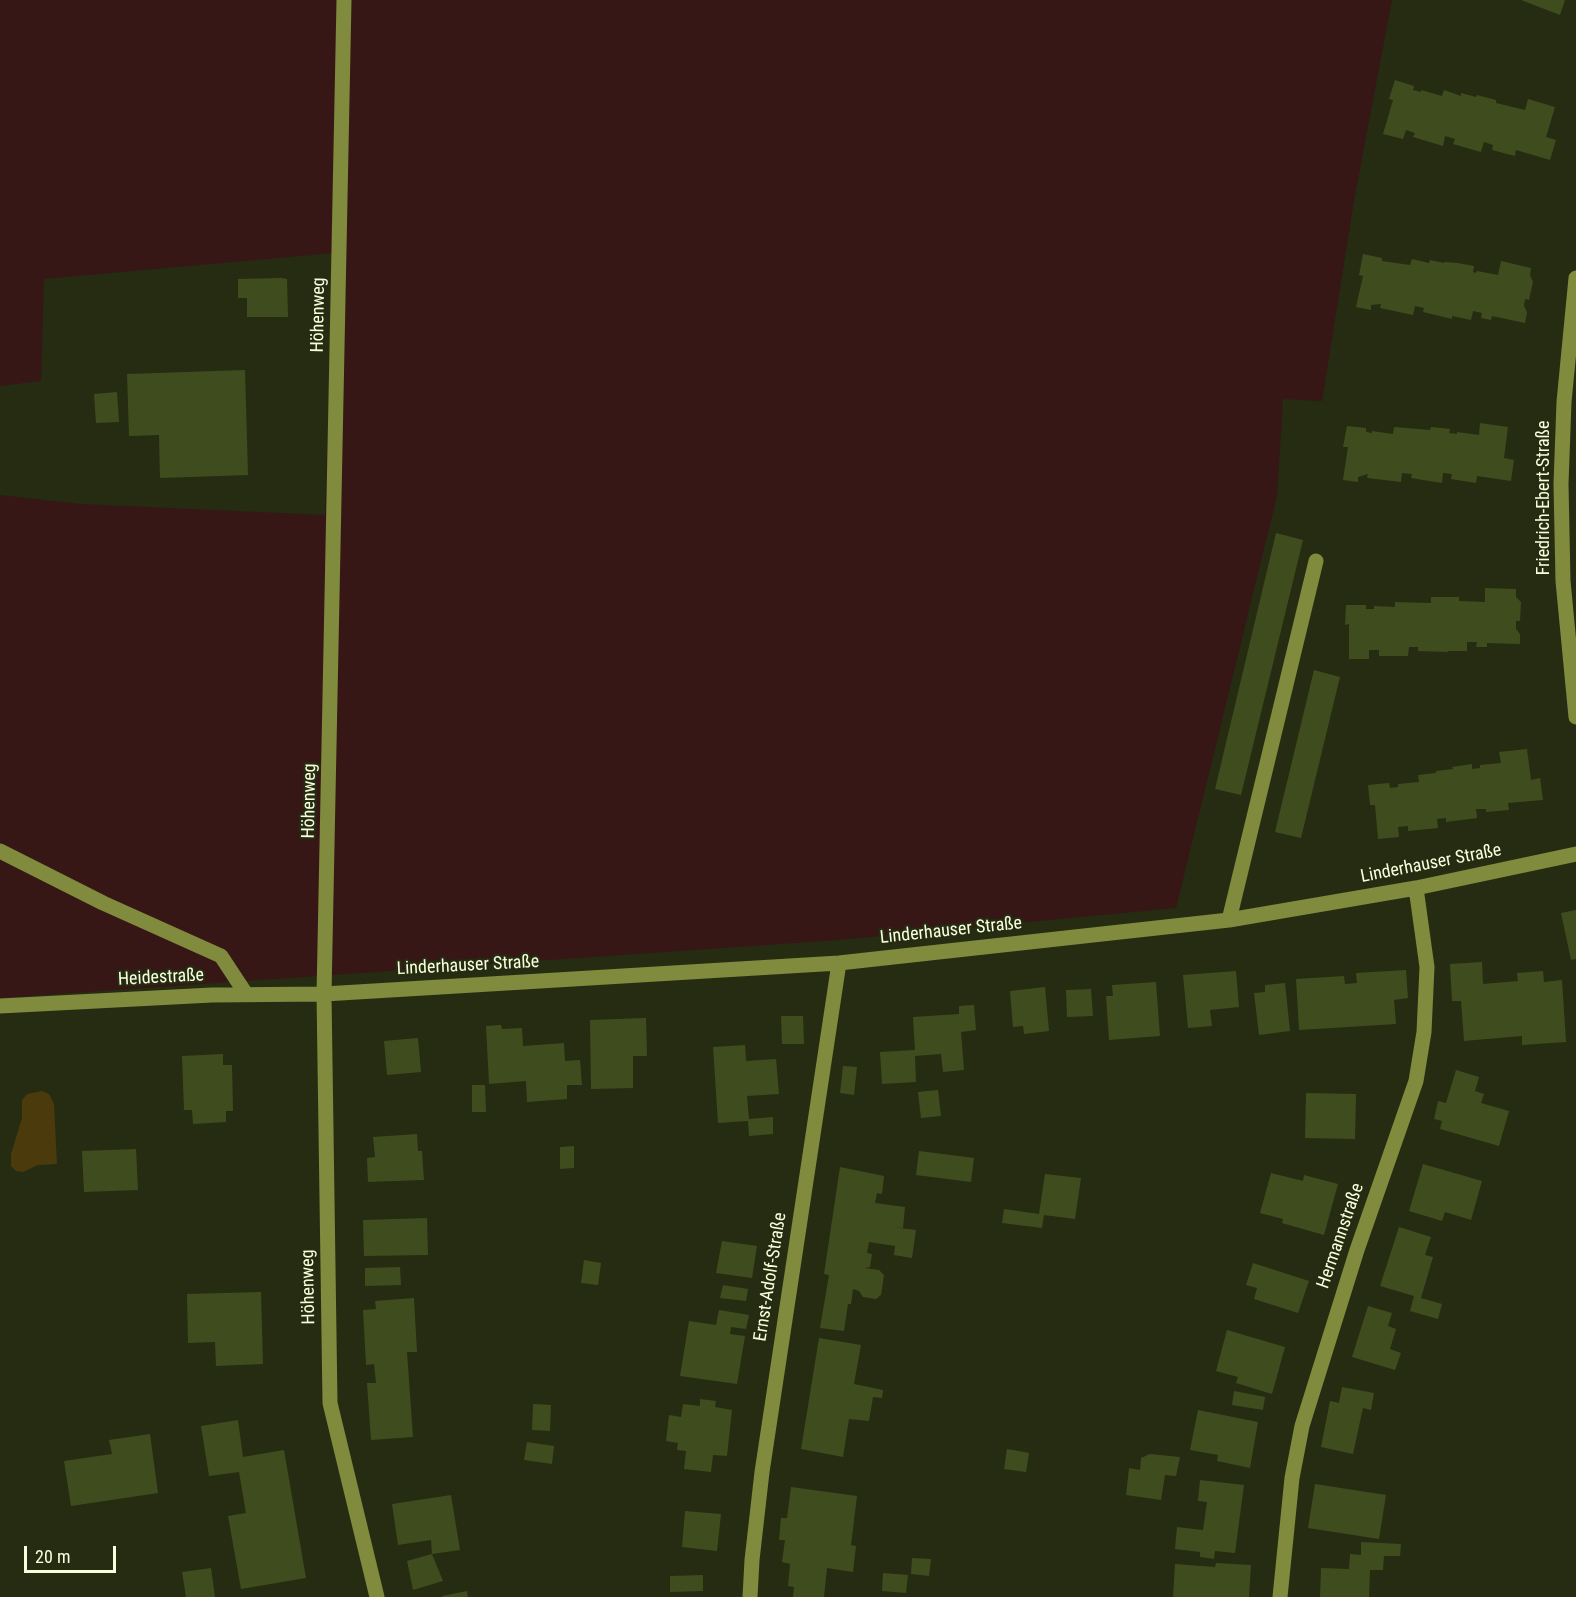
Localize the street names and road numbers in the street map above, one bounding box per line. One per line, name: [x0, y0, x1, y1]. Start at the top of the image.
street label: Höhenweg: [308, 277, 330, 353]
street label: Friedrich-Ebert-Straße: [1533, 421, 1555, 575]
street label: Höhenweg: [299, 763, 321, 839]
street label: Linderhauser Straße: [1359, 840, 1503, 888]
street label: Linderhauser Straße: [879, 913, 1023, 949]
street label: Linderhauser Straße: [396, 951, 540, 981]
street label: Heidestraße: [117, 965, 205, 991]
street label: Hermannstraße: [1313, 1181, 1369, 1291]
street label: Ernst-Adolf-Straße: [750, 1211, 792, 1343]
street label: Höhenweg: [298, 1249, 320, 1325]

